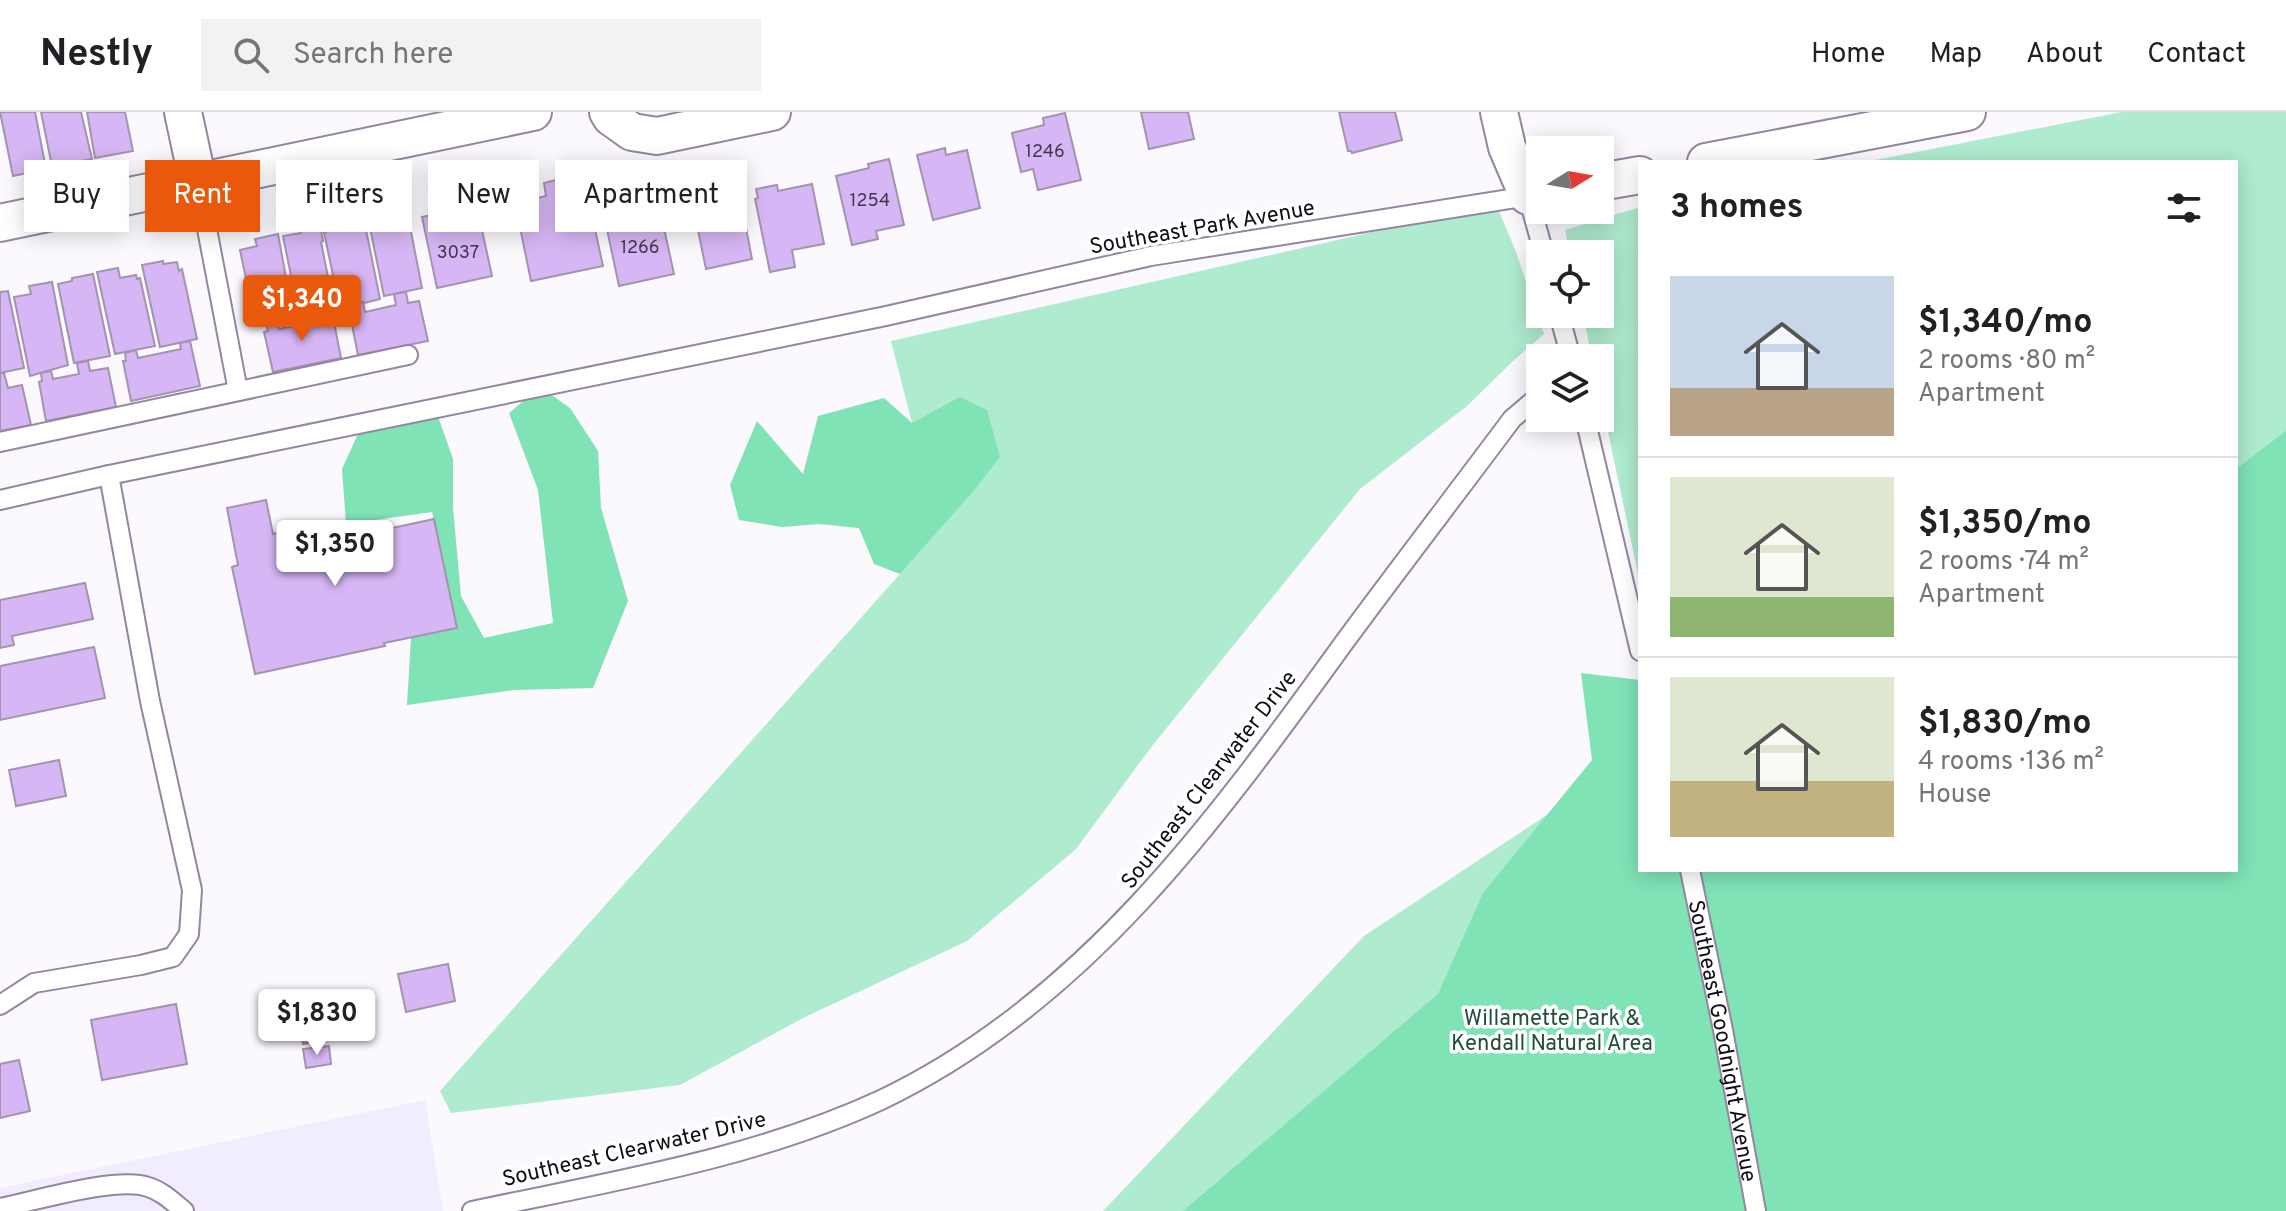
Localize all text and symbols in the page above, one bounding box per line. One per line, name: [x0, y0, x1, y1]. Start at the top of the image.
search box: [201, 19, 761, 91]
text: Nestly: [40, 31, 153, 80]
icon: search: [229, 33, 273, 77]
text: Search here: [293, 37, 453, 74]
text: Home: [1811, 37, 1885, 73]
text: Map: [1929, 37, 1982, 73]
text: About: [2026, 37, 2103, 73]
text: Contact: [2147, 37, 2246, 73]
north arrow: [1526, 136, 1614, 224]
map controls: [1526, 136, 1614, 432]
house number: 1246: [1025, 141, 1065, 164]
chip: Buy: [24, 160, 129, 232]
chip: Rent: [145, 160, 260, 232]
chip: Filters: [276, 160, 412, 232]
chip: New: [428, 160, 539, 232]
chip: Apartment: [555, 160, 747, 232]
icon: filters: [2162, 186, 2206, 230]
text: 3 homes: [1670, 187, 1803, 230]
house number: 1254: [850, 190, 890, 213]
street label: Southeast Park Avenue: [1088, 195, 1317, 262]
house number: 1266: [620, 237, 660, 260]
button: locate: [1526, 240, 1614, 328]
house number: 3037: [437, 242, 479, 265]
pin: $1,340: [237, 275, 367, 343]
text: $1,340: [261, 284, 343, 317]
text: $1,340/mo: [1918, 302, 2093, 345]
icon: home: [1734, 308, 1830, 404]
button: layers: [1526, 344, 1614, 432]
text: 2 rooms · 80 m²: [1918, 345, 2095, 378]
text: Apartment: [1918, 378, 2045, 411]
text: $1,350/mo: [1918, 503, 2091, 546]
icon: home: [1734, 509, 1830, 605]
pin: $1,350: [270, 520, 400, 588]
text: $1,350: [294, 529, 376, 562]
text: 2 rooms · 74 m²: [1918, 546, 2089, 579]
text: Apartment: [1918, 579, 2045, 612]
street label: Southeast Clearwater Drive: [1116, 666, 1304, 895]
text: $1,830/mo: [1918, 703, 2092, 746]
icon: home: [1734, 709, 1830, 805]
text: 4 rooms · 136 m²: [1918, 746, 2104, 779]
text: House: [1918, 779, 1991, 812]
street label: Southeast Goodnight Avenue: [1681, 898, 1761, 1184]
pin: $1,830: [252, 989, 382, 1057]
text: $1,830: [276, 998, 358, 1031]
park label: Willamette Park & Kendall Natural Area: [1451, 1006, 1653, 1058]
street label: Southeast Clearwater Drive: [500, 1107, 769, 1194]

